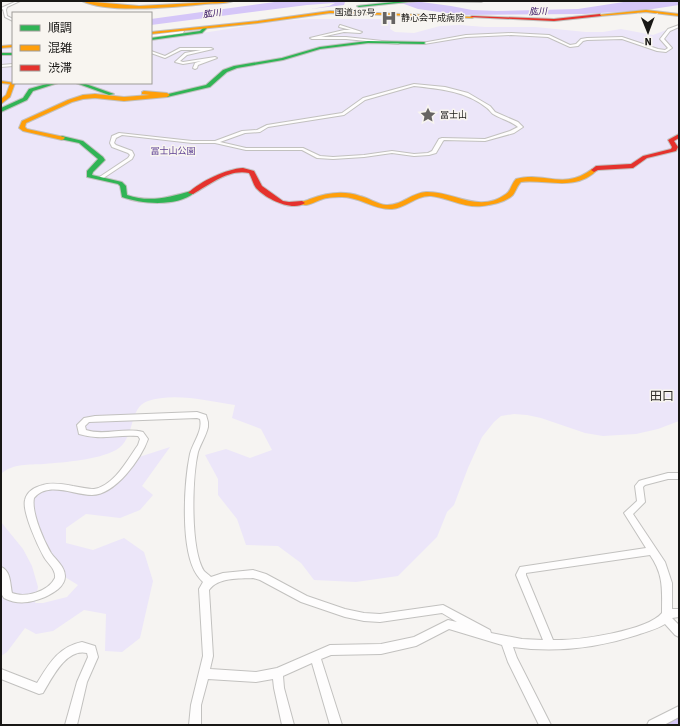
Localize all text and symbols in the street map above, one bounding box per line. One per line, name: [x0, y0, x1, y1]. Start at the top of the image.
water label: 肱川: [529, 5, 548, 19]
water label: 肱川: [202, 6, 223, 22]
street label: 国道197号: [335, 6, 375, 20]
hospital icon: 静心会平成病院: [380, 9, 398, 27]
legend: [12, 12, 152, 84]
place label: 静心会平成病院: [401, 12, 464, 25]
north arrow: [628, 12, 668, 52]
text: 順調: [48, 20, 72, 37]
text: N: [644, 34, 652, 49]
text: 混雑: [48, 40, 72, 57]
text: 渋滞: [48, 60, 72, 77]
place icon: 冨士山: [419, 106, 437, 124]
place label: 冨士山: [440, 109, 467, 122]
park label: 冨士山公園: [150, 145, 196, 158]
district label: 田口: [650, 388, 674, 405]

